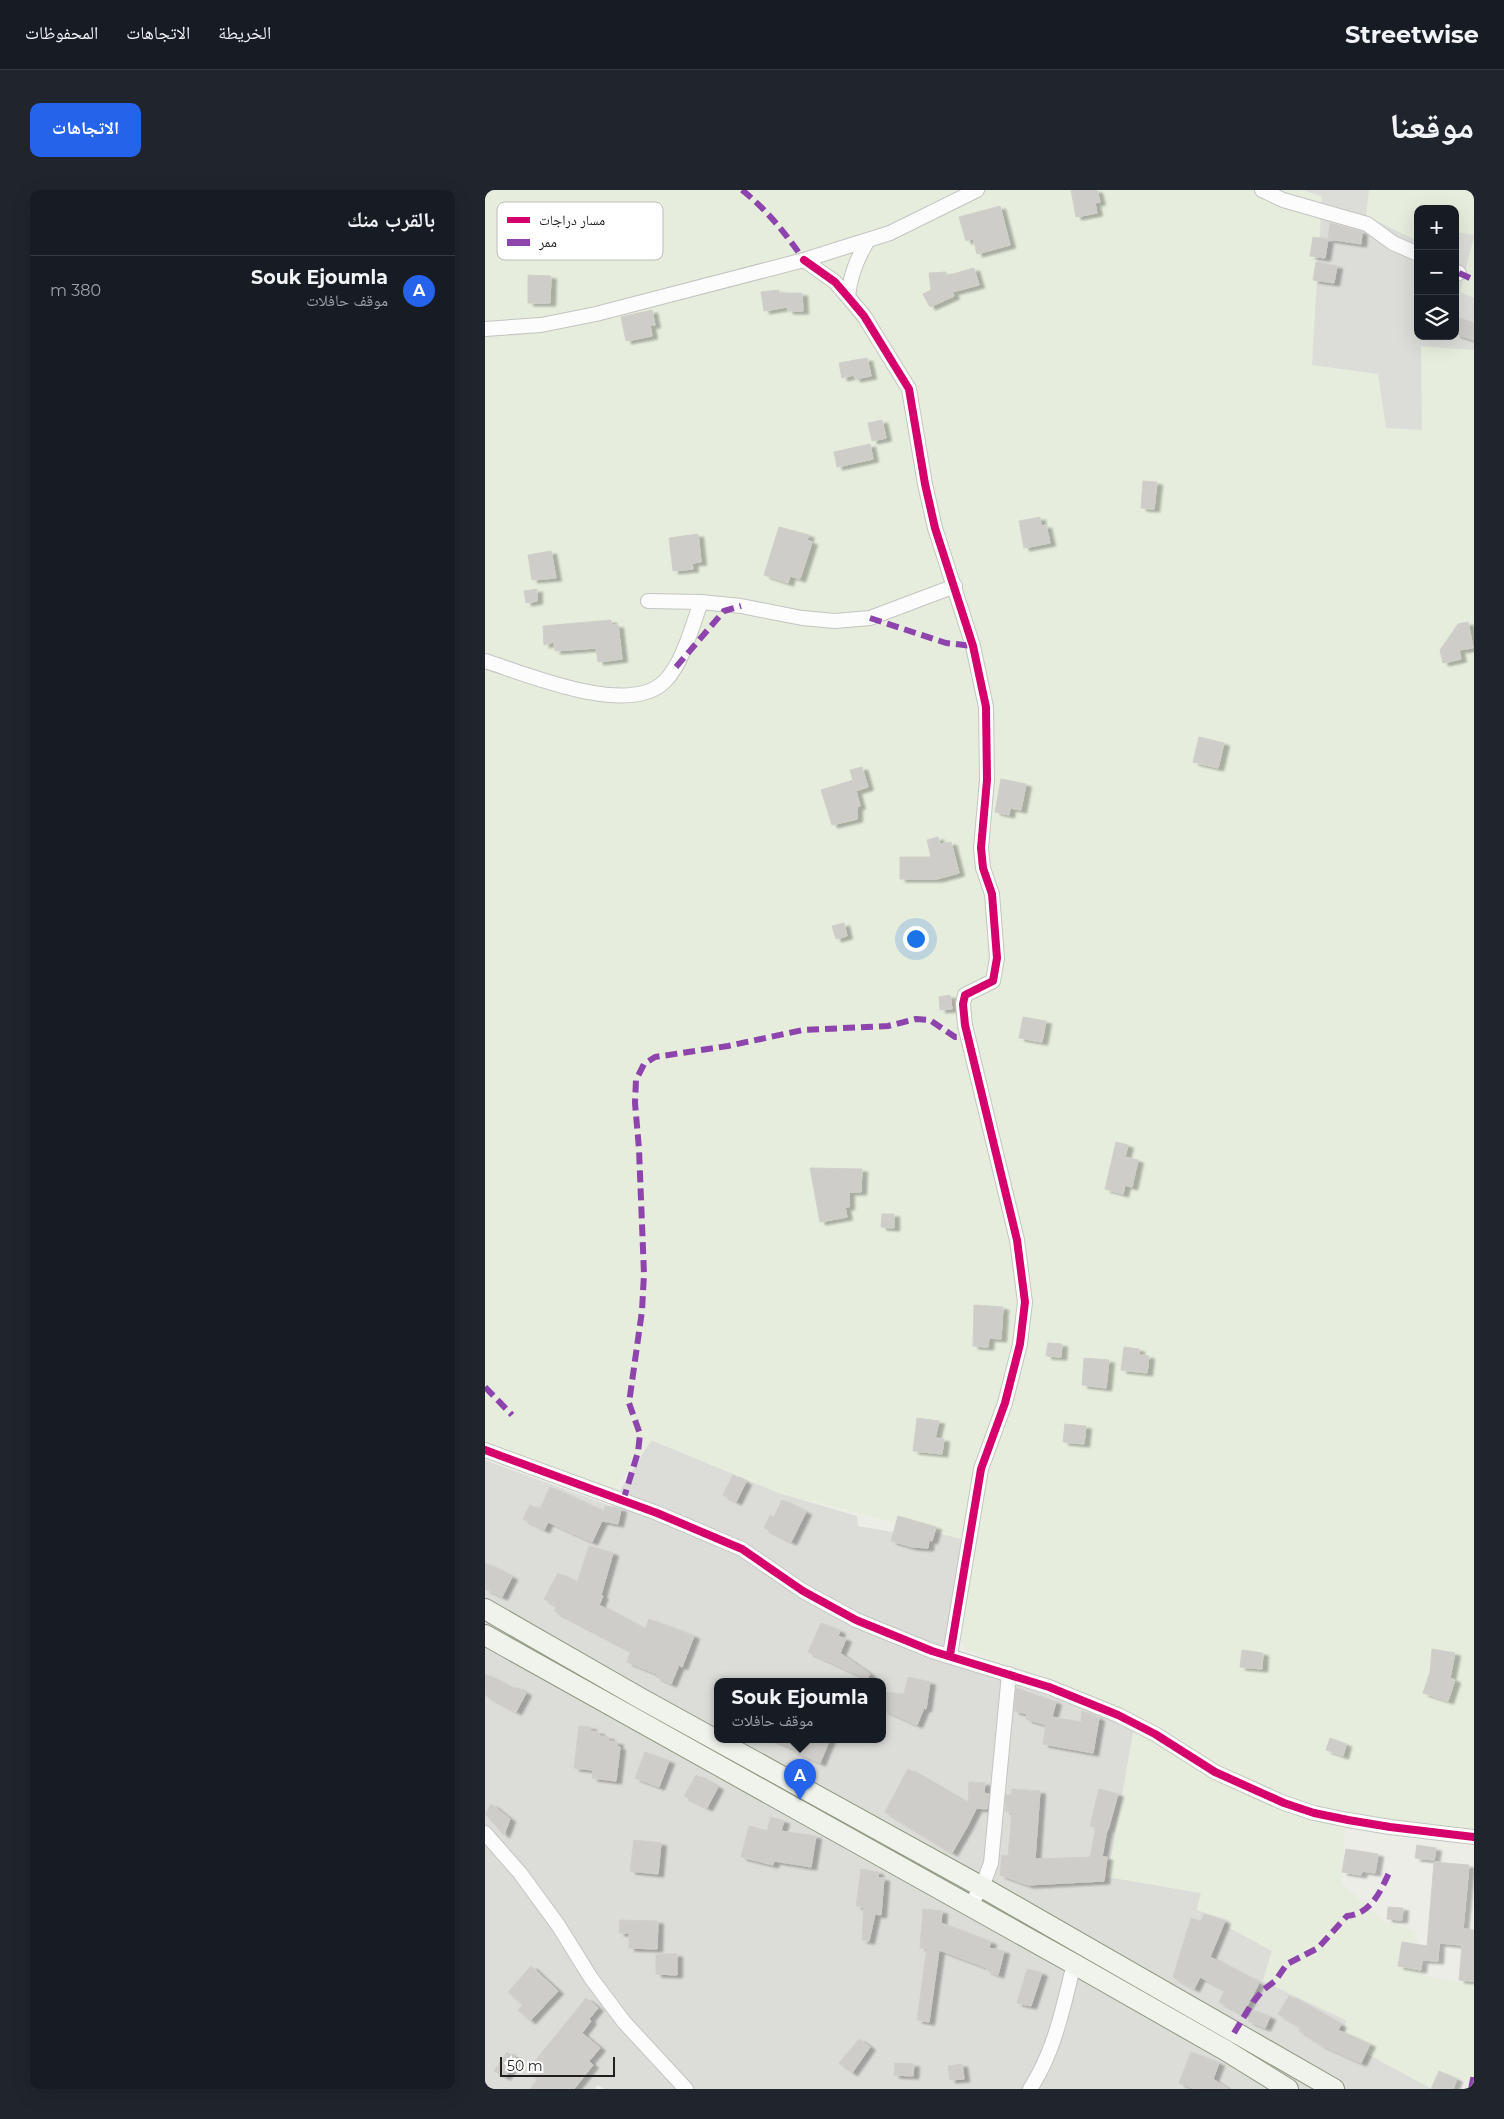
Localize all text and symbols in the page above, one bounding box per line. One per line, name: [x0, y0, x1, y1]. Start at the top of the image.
text: Streetwise: [1345, 20, 1479, 49]
text: المحفوظات: [25, 22, 98, 44]
text: الاتجاهات: [126, 22, 190, 44]
text: الخريطة: [218, 22, 271, 44]
button: الاتجاهات: [30, 103, 141, 157]
text: موقعنا: [1389, 104, 1474, 147]
legend: [497, 202, 663, 260]
map controls: [1414, 205, 1459, 340]
button: +: [1414, 205, 1459, 250]
text: بالقرب منك: [347, 207, 435, 232]
text: مسار دراجات: [539, 211, 605, 229]
text: ممر: [538, 233, 557, 251]
button: −: [1414, 250, 1459, 295]
text: Souk Ejoumla: [251, 266, 388, 289]
text: 380 m: [50, 281, 101, 300]
text: A: [413, 281, 425, 300]
text: موقف حافلات: [306, 291, 388, 310]
button: layers: [1414, 295, 1459, 340]
your location: [903, 926, 929, 952]
popup: [714, 1678, 886, 1743]
text: Souk Ejoumla: [732, 1686, 868, 1709]
text: موقف حافلات: [732, 1711, 813, 1730]
pin: A: [784, 1759, 816, 1800]
scale bar: [500, 2054, 615, 2077]
text: 50 m: [507, 2057, 543, 2075]

